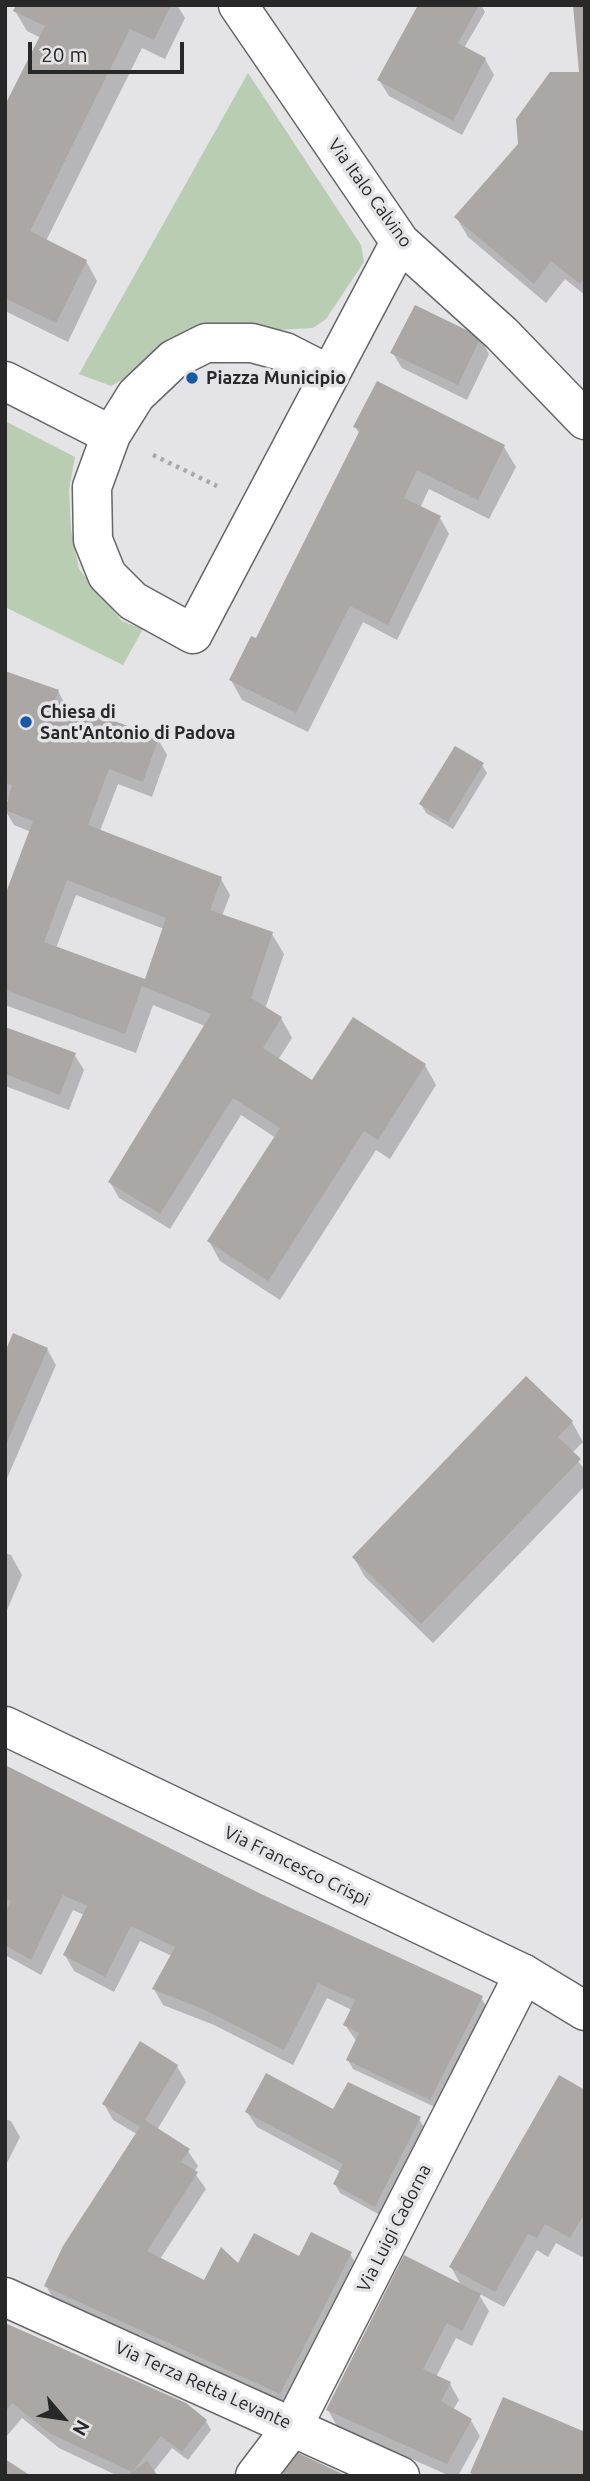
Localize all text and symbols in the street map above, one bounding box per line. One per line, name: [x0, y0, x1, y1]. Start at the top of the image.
scale bar: [32, 28, 187, 72]
text: 20 m: [41, 42, 88, 66]
street label: Via Italo Calvino: [323, 134, 417, 252]
place label: Piazza Municipio: [206, 367, 346, 389]
marker: Piazza Municipio: [184, 370, 200, 386]
place label: Chiesa di Sant'Antonio di Padova: [40, 701, 236, 744]
marker: Chiesa di Sant'Antonio di Padova: [18, 714, 34, 730]
street label: Via Francesco Crispi: [221, 1821, 373, 1911]
street label: Via Luigi Cadorna: [353, 2161, 435, 2295]
street label: Via Terza Retta Levante: [112, 2336, 294, 2434]
north arrow: [28, 2383, 98, 2453]
text: N: [68, 2417, 94, 2440]

